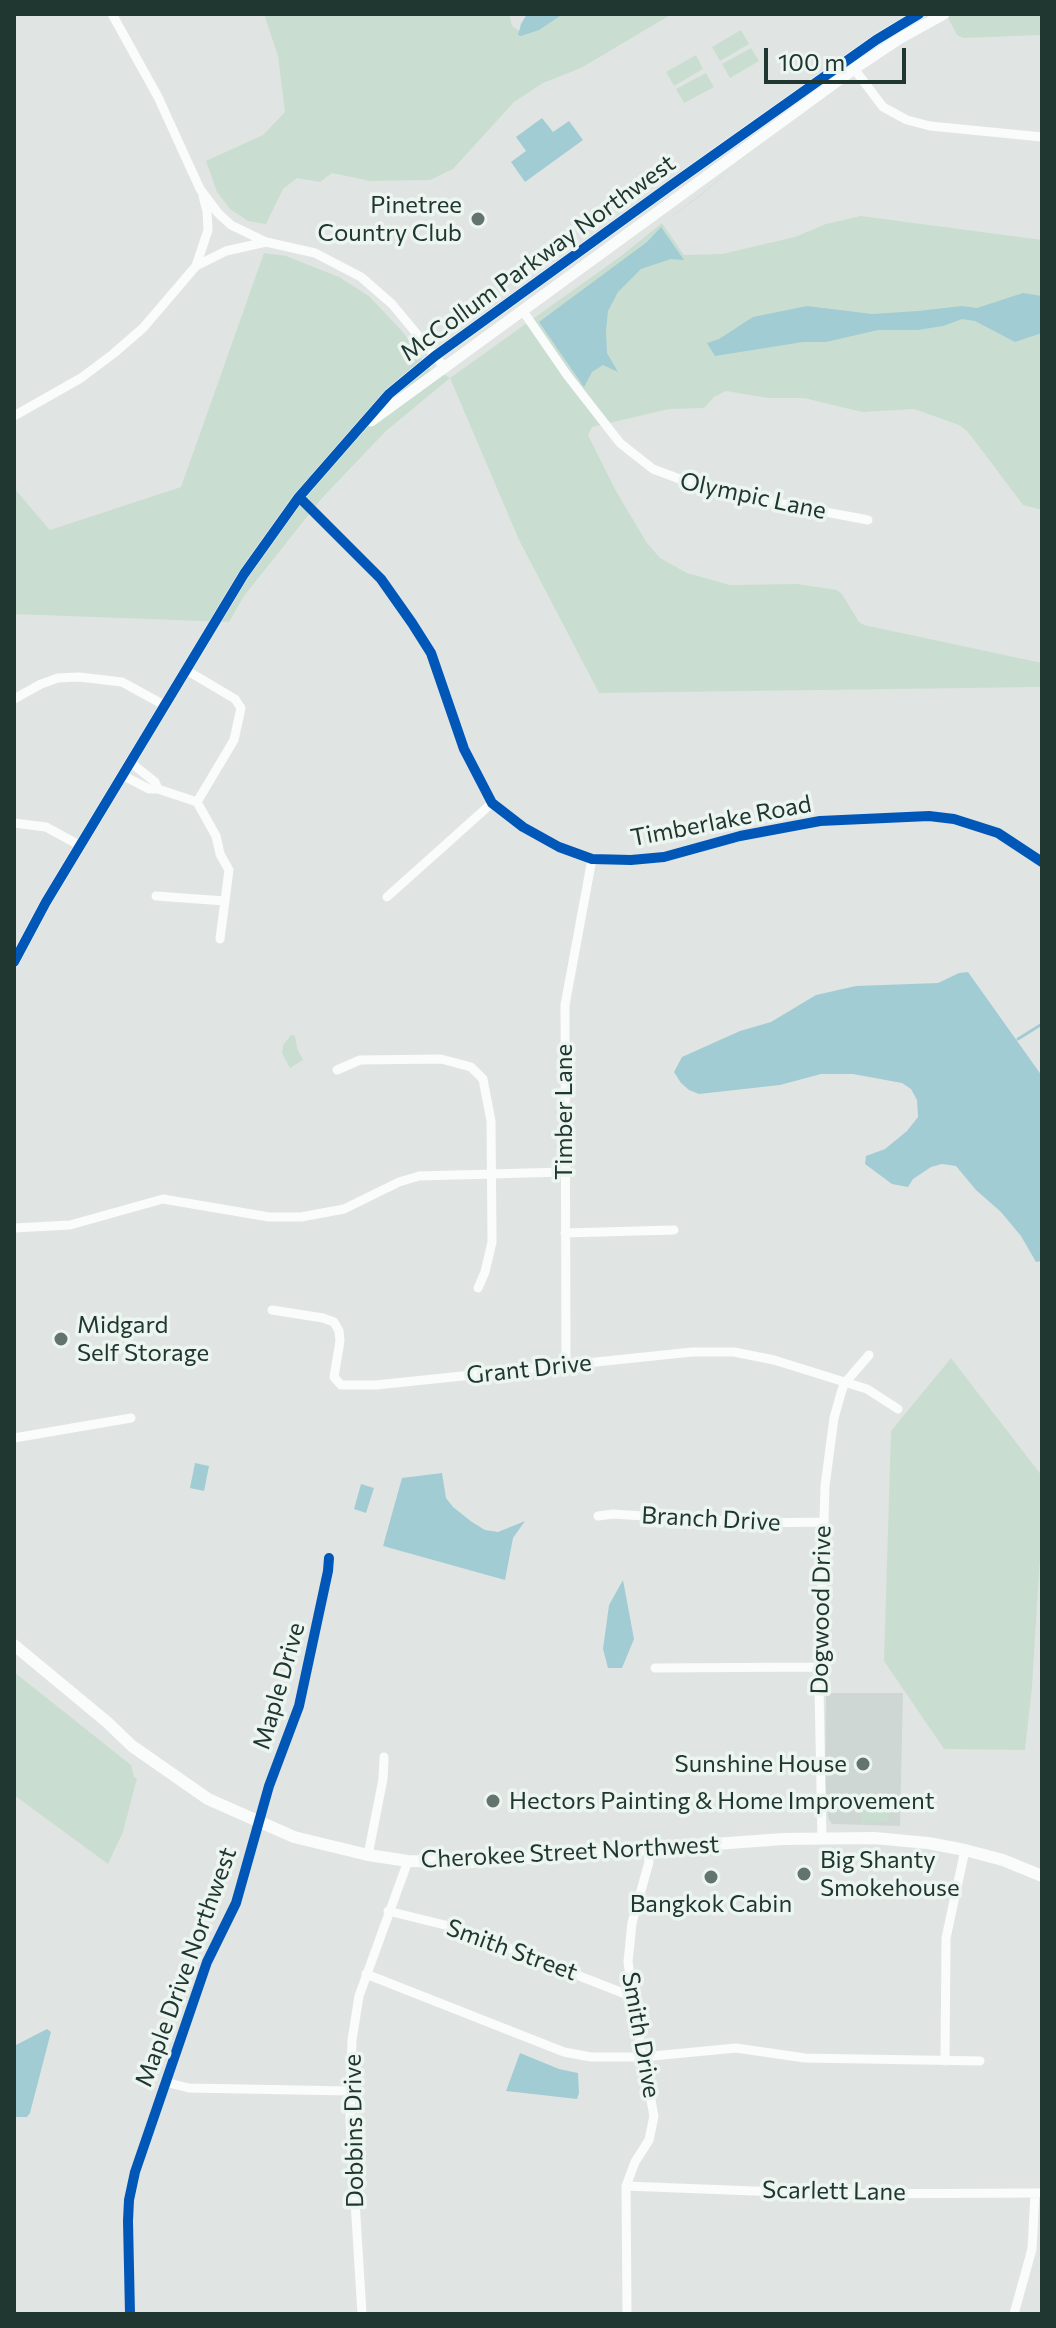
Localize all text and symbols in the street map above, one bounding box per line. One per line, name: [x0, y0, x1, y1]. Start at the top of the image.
scale bar: [768, 32, 910, 82]
text: 100 m: [778, 47, 845, 76]
street label: McCollum Parkway Northwest: [395, 149, 681, 367]
place label: Pinetree Country Club: [317, 191, 462, 247]
marker: Pinetree Country Club: [469, 210, 487, 228]
street label: Olympic Lane: [677, 466, 829, 526]
street label: Timberlake Road: [628, 789, 814, 853]
street label: Timber Lane: [550, 1044, 578, 1180]
place label: Midgard Self Storage: [77, 1311, 209, 1367]
marker: Midgard Self Storage: [52, 1330, 70, 1348]
street label: Grant Drive: [465, 1348, 593, 1390]
street label: Branch Drive: [641, 1501, 781, 1537]
street label: Dogwood Drive: [805, 1525, 837, 1695]
street label: Maple Drive: [247, 1619, 311, 1753]
place label: Sunshine House: [675, 1750, 847, 1778]
marker: Sunshine House: [854, 1755, 872, 1773]
place label: Hectors Painting & Home Improvement: [509, 1787, 935, 1815]
marker: Hectors Painting & Home Improvement: [484, 1792, 502, 1810]
street label: Cherokee Street Northwest: [420, 1830, 720, 1874]
street label: Maple Drive Northwest: [129, 1843, 243, 2091]
place label: Big Shanty Smokehouse: [820, 1846, 960, 1902]
marker: Big Shanty Smokehouse: [795, 1865, 813, 1883]
marker: Bangkok Cabin: [702, 1868, 720, 1886]
place label: Bangkok Cabin: [630, 1890, 792, 1918]
street label: Smith Street: [443, 1913, 581, 1987]
street label: Smith Drive: [616, 1970, 666, 2100]
street label: Dobbins Drive: [338, 2054, 370, 2208]
street label: Scarlett Lane: [762, 2175, 906, 2207]

